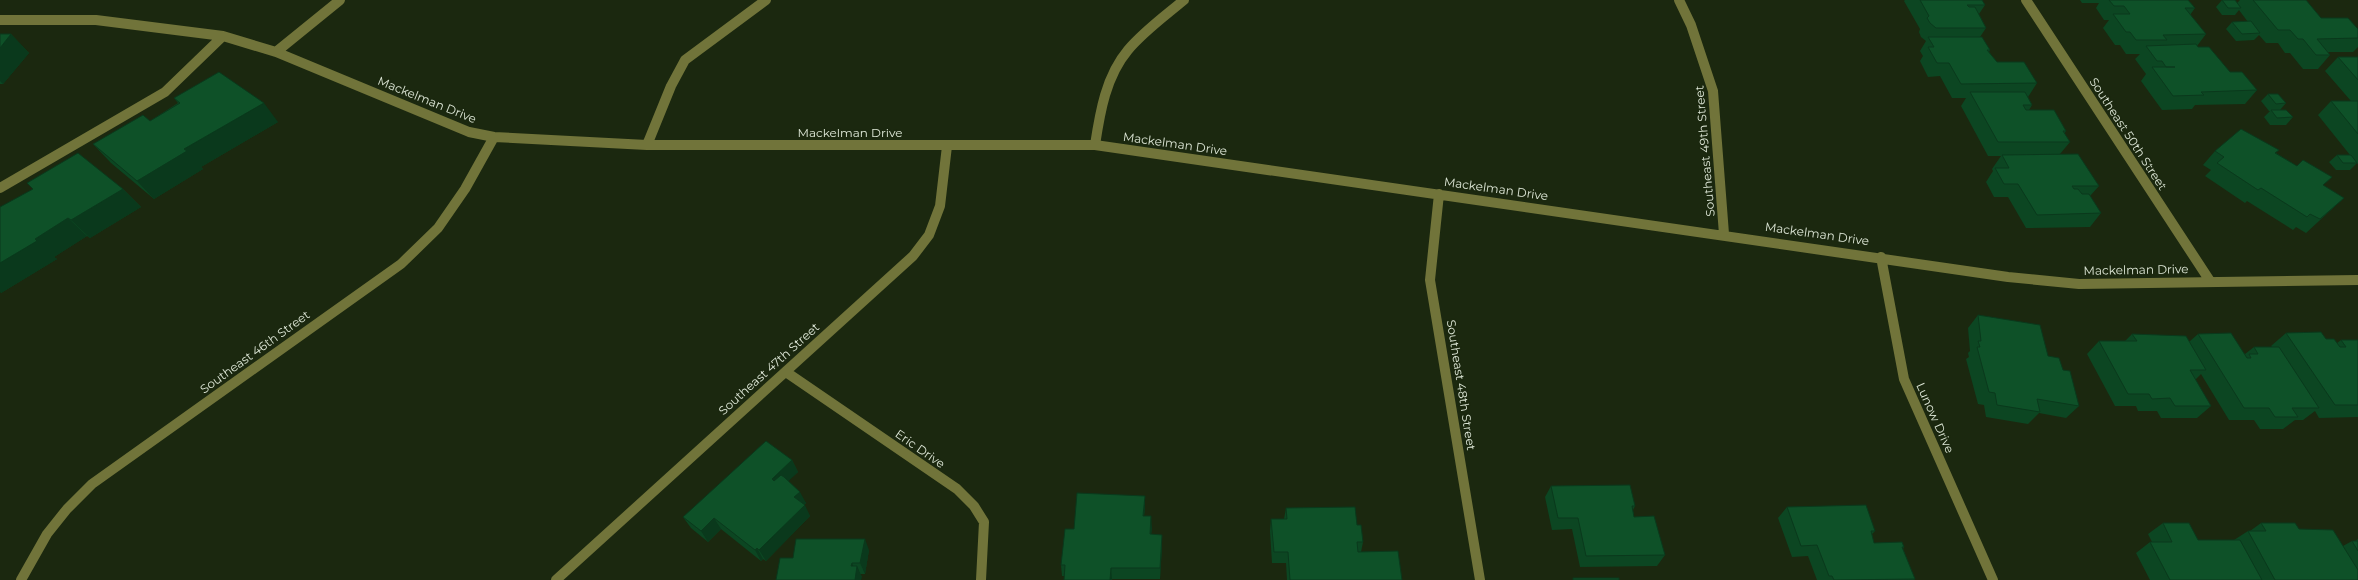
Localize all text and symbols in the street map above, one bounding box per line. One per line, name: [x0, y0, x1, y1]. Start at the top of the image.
street label: Mackelman Drive: [376, 73, 479, 126]
street label: Southeast 50th Street: [2086, 75, 2171, 193]
street label: Southeast 49th Street: [1691, 85, 1718, 217]
street label: Mackelman Drive: [797, 125, 903, 140]
street label: Mackelman Drive: [1122, 129, 1228, 158]
street label: Mackelman Drive: [1443, 174, 1549, 203]
street label: Mackelman Drive: [1764, 219, 1870, 248]
street label: Mackelman Drive: [2083, 261, 2189, 278]
street label: Southeast 46th Street: [197, 307, 312, 396]
street label: Southeast 47th Street: [715, 319, 822, 418]
street label: Southeast 48th Street: [1444, 319, 1479, 451]
street label: Lunow Drive: [1913, 380, 1958, 455]
street label: Eric Drive: [893, 426, 948, 471]

